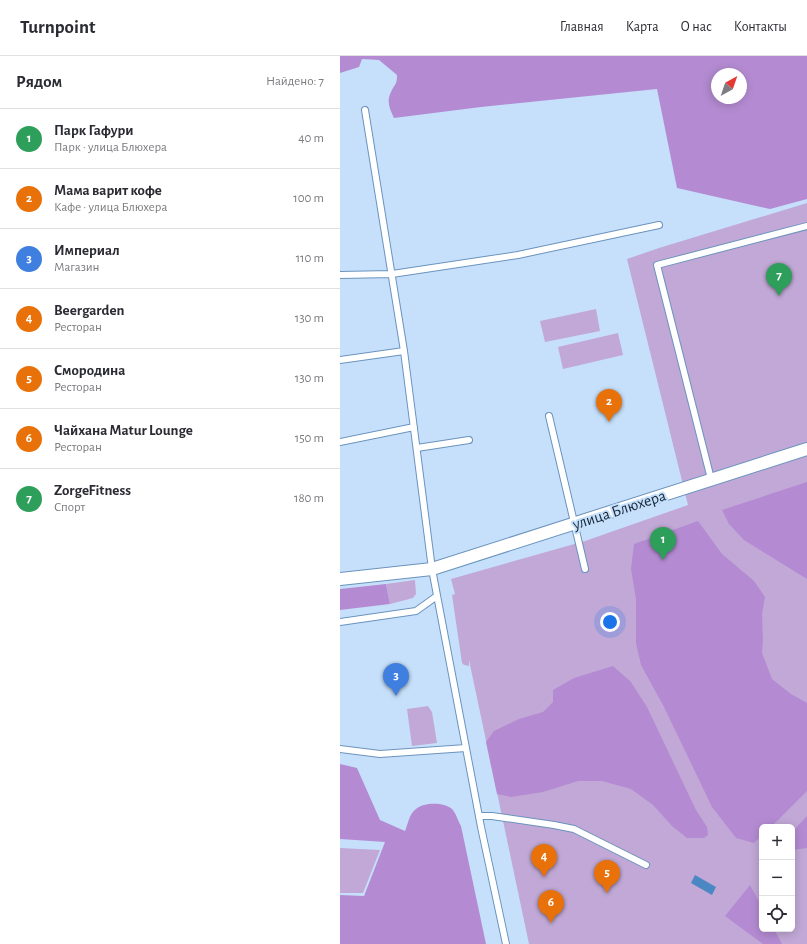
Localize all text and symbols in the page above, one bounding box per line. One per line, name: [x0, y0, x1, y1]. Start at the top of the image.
text: Turnpoint: [20, 18, 95, 37]
text: Главная: [560, 20, 604, 34]
text: Карта: [626, 20, 659, 34]
text: О нас: [681, 20, 712, 34]
text: Контакты: [734, 20, 787, 34]
north arrow: [711, 68, 747, 104]
text: Рядом: [16, 73, 62, 90]
text: Найдено: 7: [266, 75, 324, 88]
text: Парк Гафури: [54, 123, 133, 138]
text: 1: [27, 132, 31, 145]
text: 40 m: [298, 132, 324, 145]
text: Парк · улица Блюхера: [54, 141, 167, 154]
text: Мама варит кофе: [54, 183, 162, 198]
text: 2: [26, 192, 32, 205]
text: 100 m: [293, 192, 324, 205]
text: Кафе · улица Блюхера: [54, 201, 167, 214]
text: Империал: [54, 243, 120, 258]
text: 3: [26, 252, 32, 265]
text: 110 m: [296, 252, 324, 265]
text: Магазин: [54, 261, 100, 274]
pin: 7: [766, 263, 792, 296]
text: Beergarden: [54, 303, 125, 318]
text: 4: [26, 312, 32, 325]
text: 130 m: [295, 312, 324, 325]
text: Ресторан: [54, 321, 102, 334]
text: Смородина: [54, 363, 125, 378]
text: 5: [26, 372, 32, 385]
text: 130 m: [295, 372, 324, 385]
text: Ресторан: [54, 381, 102, 394]
pin: 2: [596, 389, 622, 422]
text: Чайхана Matur Lounge: [54, 423, 193, 438]
text: 6: [26, 432, 32, 445]
text: 150 m: [295, 432, 324, 445]
text: Ресторан: [54, 441, 102, 454]
text: ZorgeFitness: [54, 483, 131, 498]
street label: улица Блюхера: [570, 487, 668, 534]
text: 7: [26, 492, 32, 505]
text: 180 m: [294, 492, 324, 505]
text: Спорт: [54, 501, 85, 514]
pin: 1: [650, 527, 676, 560]
your location: [600, 612, 620, 632]
pin: 3: [383, 663, 409, 696]
map controls: [759, 824, 795, 932]
button: +: [759, 824, 795, 860]
pin: 4: [531, 844, 557, 877]
pin: 5: [594, 860, 620, 893]
button: −: [759, 860, 795, 896]
pin: 6: [538, 890, 564, 923]
button: locate: [759, 896, 795, 932]

